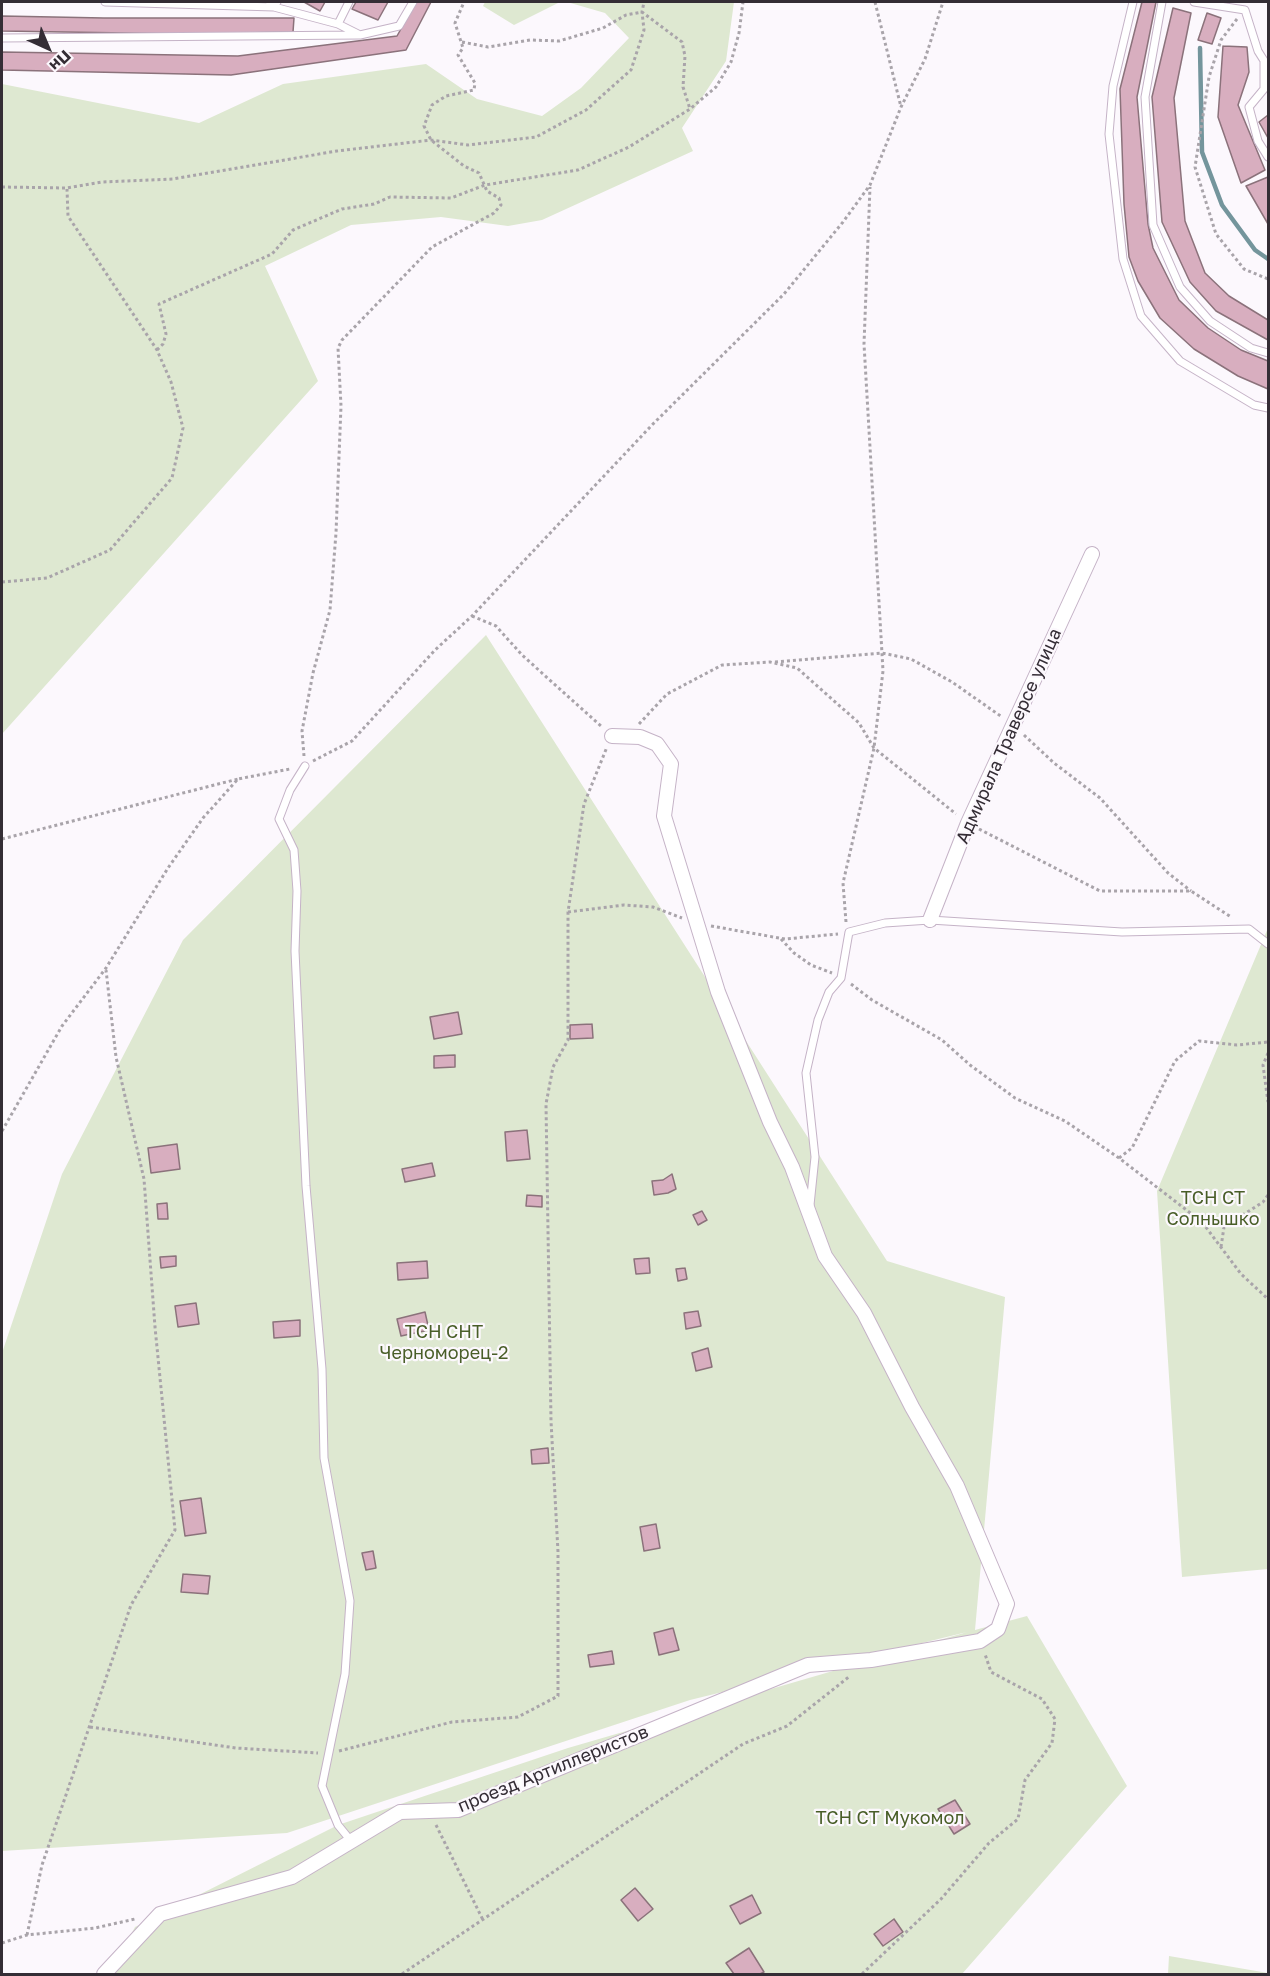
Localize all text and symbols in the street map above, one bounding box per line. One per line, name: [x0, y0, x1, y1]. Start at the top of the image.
north arrow: [18, 18, 78, 78]
text: Пн: [46, 46, 75, 76]
street label: Адмирала Траверсе улица: [952, 625, 1066, 847]
park label: ТСН СТ Солнышко: [1167, 1187, 1259, 1230]
park label: ТСН СНТ Черноморец-2: [379, 1321, 509, 1364]
street label: проезд Артиллеристов: [455, 1721, 651, 1817]
park label: ТСН СТ Мукомол: [815, 1807, 965, 1829]

